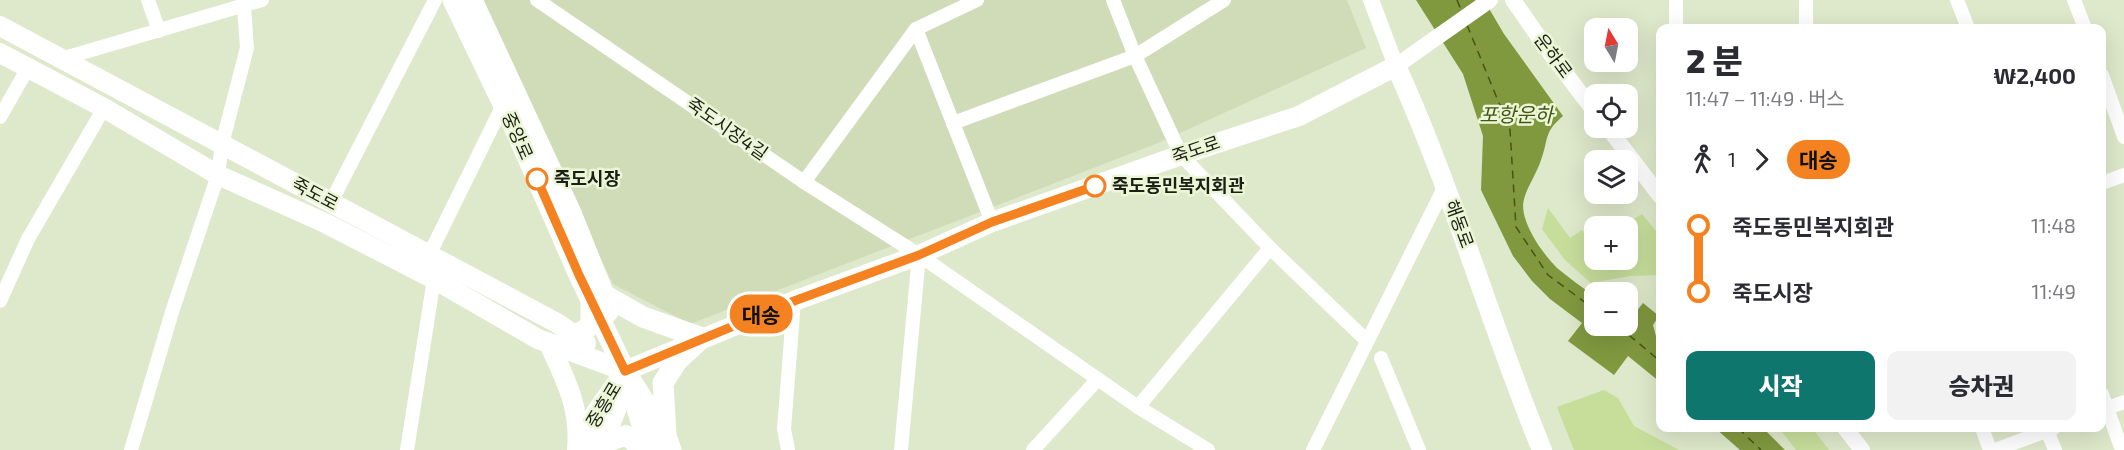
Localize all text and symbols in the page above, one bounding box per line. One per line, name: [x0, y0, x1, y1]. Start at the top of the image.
north arrow: [1584, 18, 1638, 72]
map controls: [1584, 18, 1638, 336]
street label: 운하로: [1530, 29, 1578, 82]
text: 2 분: [1686, 40, 1743, 80]
text: ₩2,400: [1994, 62, 2076, 88]
button: locate: [1584, 84, 1638, 138]
text: 11:47 – 11:49 · 버스: [1686, 86, 1845, 110]
street label: 죽도시장4길: [683, 92, 772, 164]
water label: 포항운하: [1479, 102, 1555, 126]
street label: 중앙로: [498, 108, 538, 163]
street label: 죽도로: [1169, 131, 1223, 168]
icon: walk: [1686, 143, 1719, 176]
icon: forward: [1745, 143, 1778, 176]
text: 1: [1728, 147, 1736, 171]
text: 대송: [1799, 147, 1838, 172]
button: layers: [1584, 150, 1638, 204]
place label: 죽도시장: [554, 167, 621, 189]
marker: 죽도시장: [526, 168, 548, 190]
street label: 죽도로: [288, 172, 343, 214]
place label: 죽도동민복지회관: [1112, 174, 1245, 196]
marker: 죽도동민복지회관: [1084, 175, 1106, 197]
street label: 해동로: [1441, 197, 1479, 251]
text: 죽도동민복지회관: [1732, 213, 1894, 239]
text: 11:48: [2031, 213, 2076, 237]
button: +: [1584, 216, 1638, 270]
text: 죽도시장: [1732, 279, 1813, 305]
text: 11:49: [2032, 279, 2076, 303]
button: −: [1584, 282, 1638, 336]
line badge: 대송: [734, 294, 788, 334]
text: 대송: [742, 302, 780, 327]
button: 시작: [1686, 351, 1875, 420]
button: 승차권: [1887, 351, 2076, 420]
street label: 중흥로: [581, 378, 625, 431]

